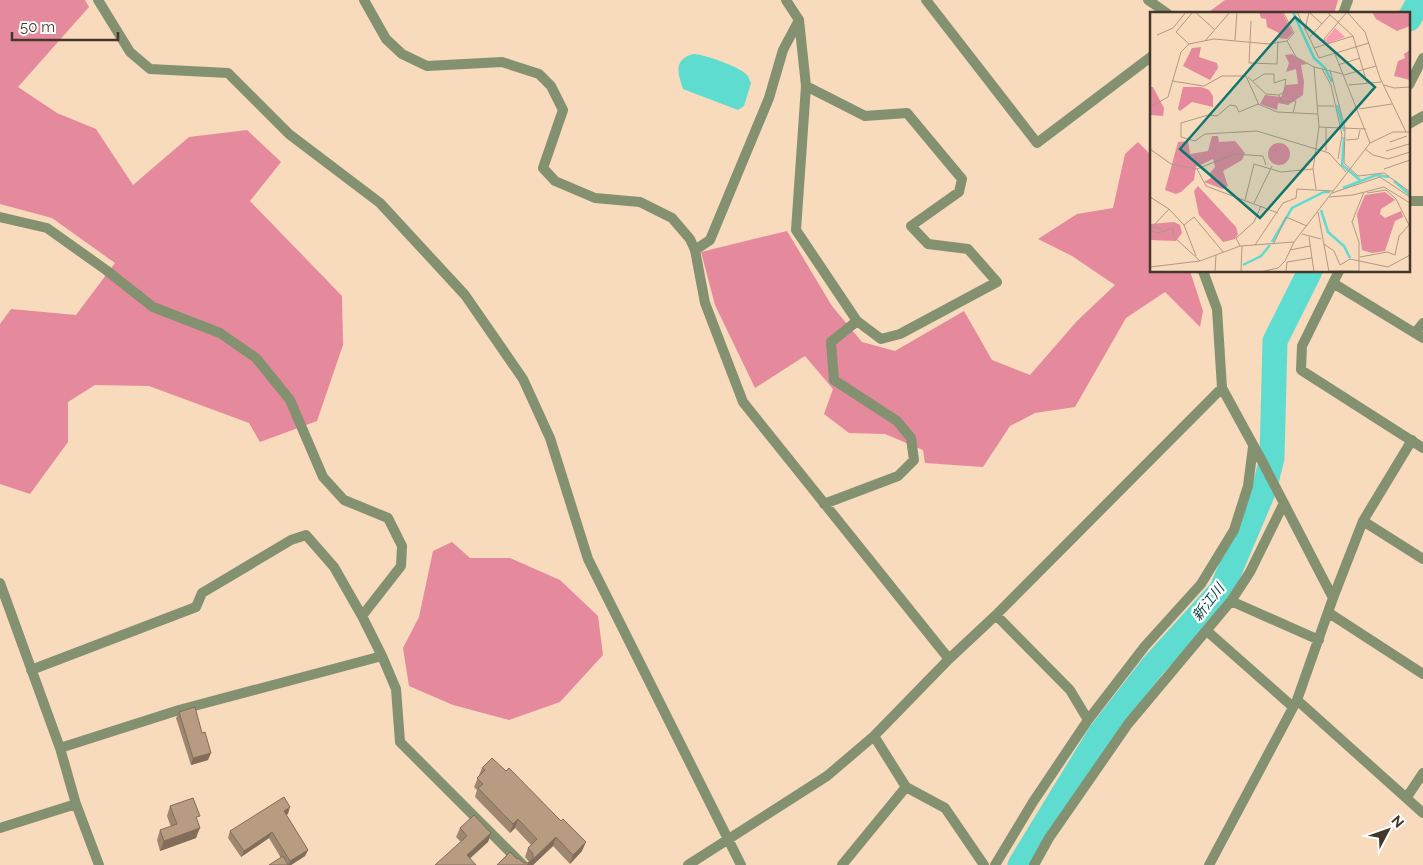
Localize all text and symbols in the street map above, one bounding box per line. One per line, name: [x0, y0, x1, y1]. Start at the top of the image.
scale bar: [12, 10, 119, 42]
inset map: [1150, 12, 1410, 272]
text: 50 m: [20, 18, 55, 36]
water label: 新江川: [1189, 579, 1228, 623]
north arrow: [1363, 805, 1413, 855]
text: N: [1388, 812, 1407, 831]

